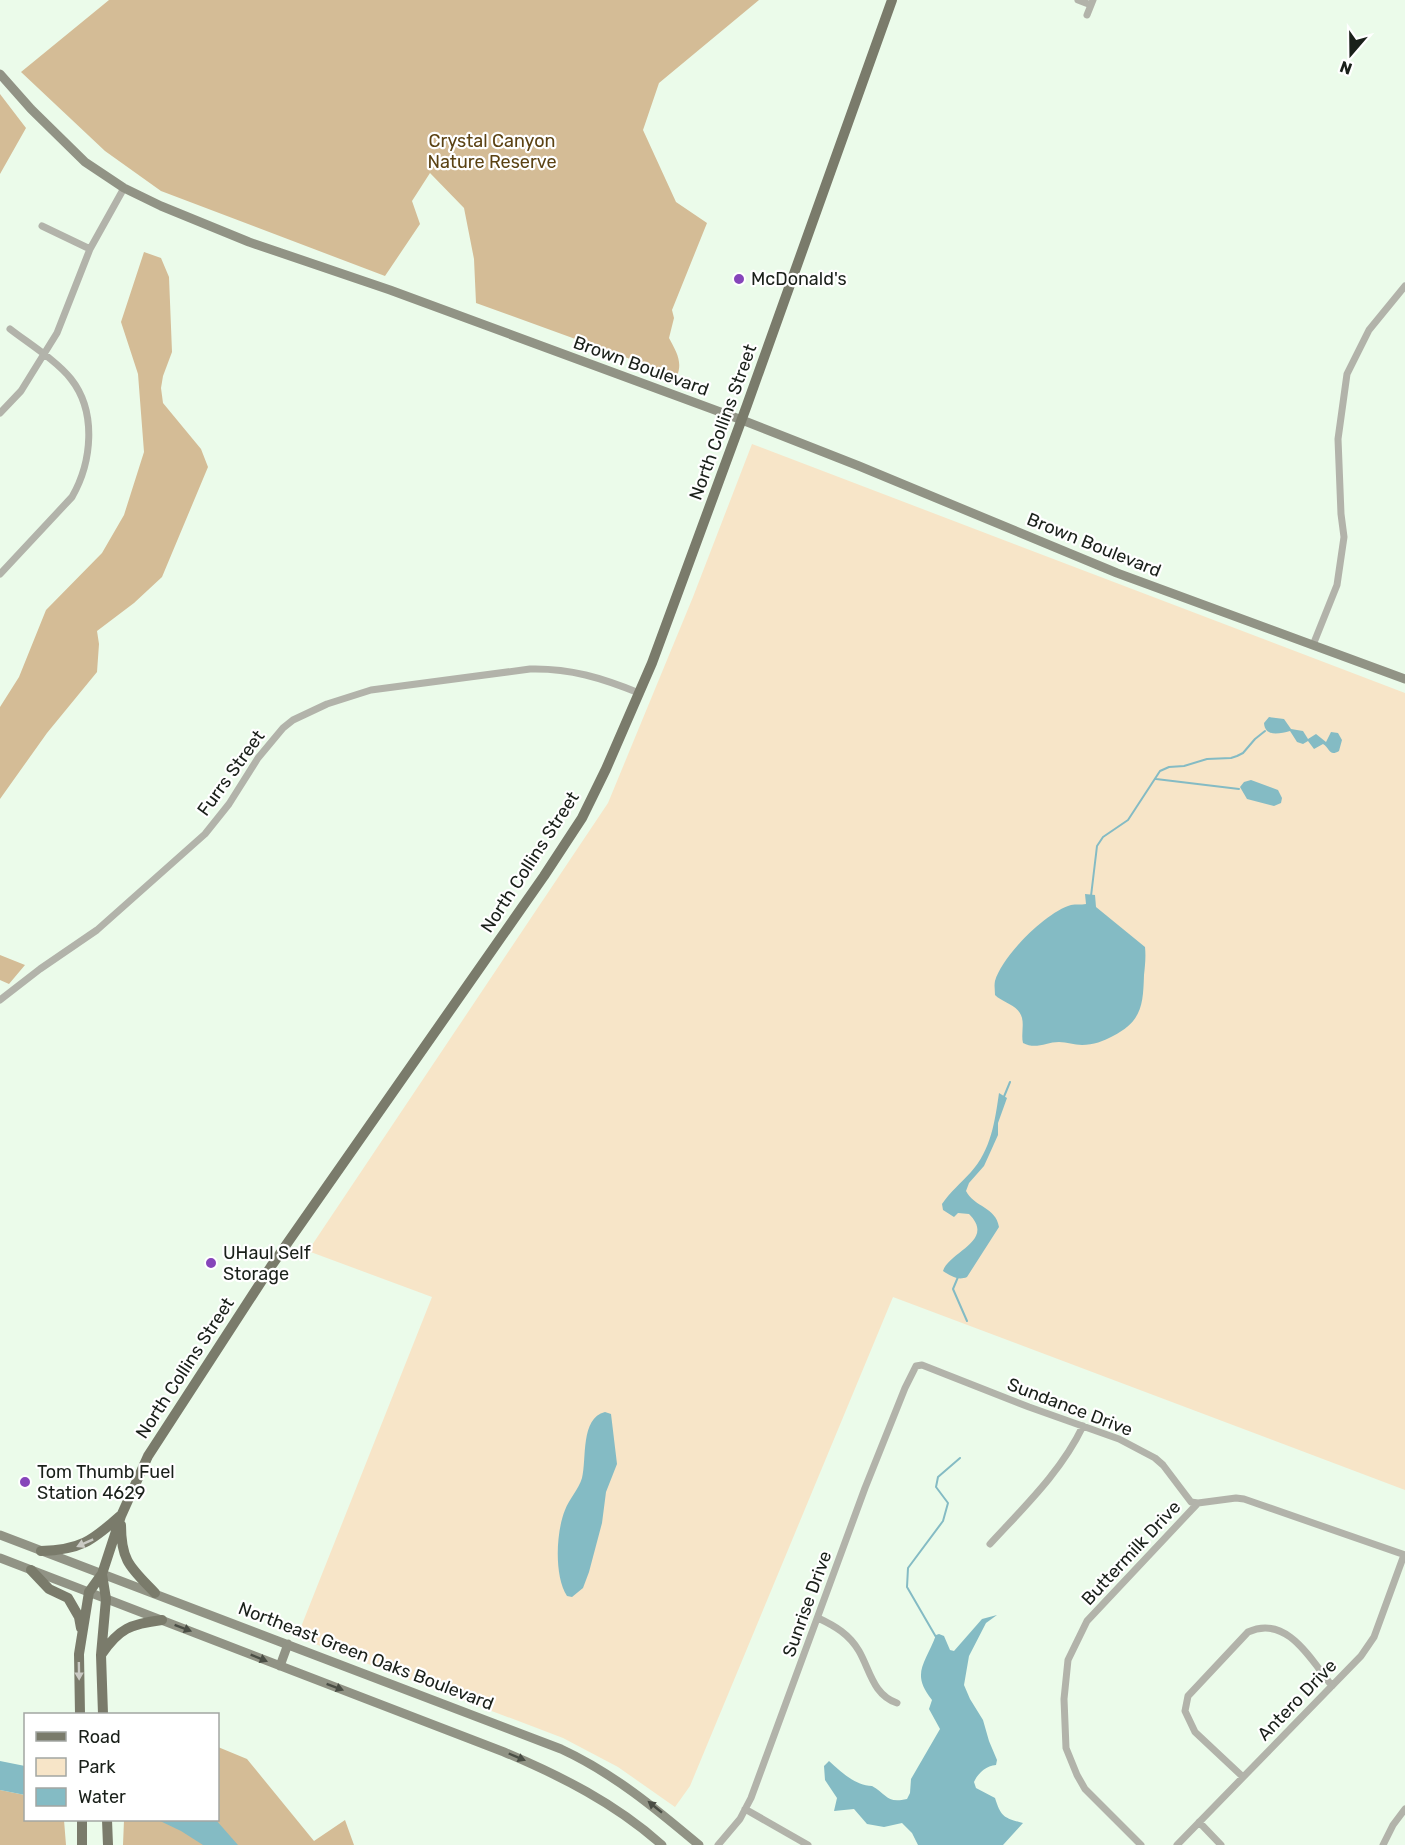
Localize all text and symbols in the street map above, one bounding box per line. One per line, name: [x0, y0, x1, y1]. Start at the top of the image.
north arrow: [1321, 24, 1381, 84]
text: N: [1337, 57, 1355, 79]
park label: Crystal Canyon Nature Reserve: [428, 130, 556, 173]
place label: McDonald's: [751, 268, 847, 290]
marker: McDonald's: [732, 272, 746, 286]
street label: Brown Boulevard: [570, 331, 712, 401]
street label: North Collins Street: [685, 341, 761, 503]
street label: Brown Boulevard: [1024, 508, 1164, 582]
street label: Furrs Street: [193, 726, 269, 820]
street label: North Collins Street: [476, 787, 584, 937]
place label: UHaul Self Storage: [223, 1242, 311, 1285]
marker: UHaul Self Storage: [204, 1256, 218, 1270]
street label: North Collins Street: [131, 1293, 239, 1443]
street label: Sundance Drive: [1004, 1373, 1136, 1441]
place label: Tom Thumb Fuel Station 4629: [37, 1461, 175, 1504]
marker: Tom Thumb Fuel Station 4629: [18, 1475, 32, 1489]
street label: Buttermilk Drive: [1077, 1496, 1185, 1610]
one-way arrow: [76, 1538, 93, 1547]
street label: Sunrise Drive: [778, 1548, 836, 1660]
street label: Northeast Green Oaks Boulevard: [235, 1597, 497, 1715]
one-way arrow: [174, 1623, 192, 1633]
one-way arrow: [250, 1653, 268, 1663]
street label: Antero Drive: [1253, 1655, 1341, 1745]
one-way arrow: [74, 1661, 84, 1680]
one-way arrow: [326, 1683, 344, 1692]
legend: [24, 1713, 219, 1821]
text: Road: [78, 1726, 121, 1748]
one-way arrow: [508, 1753, 526, 1762]
text: Park: [78, 1756, 116, 1778]
text: Water: [78, 1786, 126, 1808]
one-way arrow: [647, 1802, 662, 1814]

